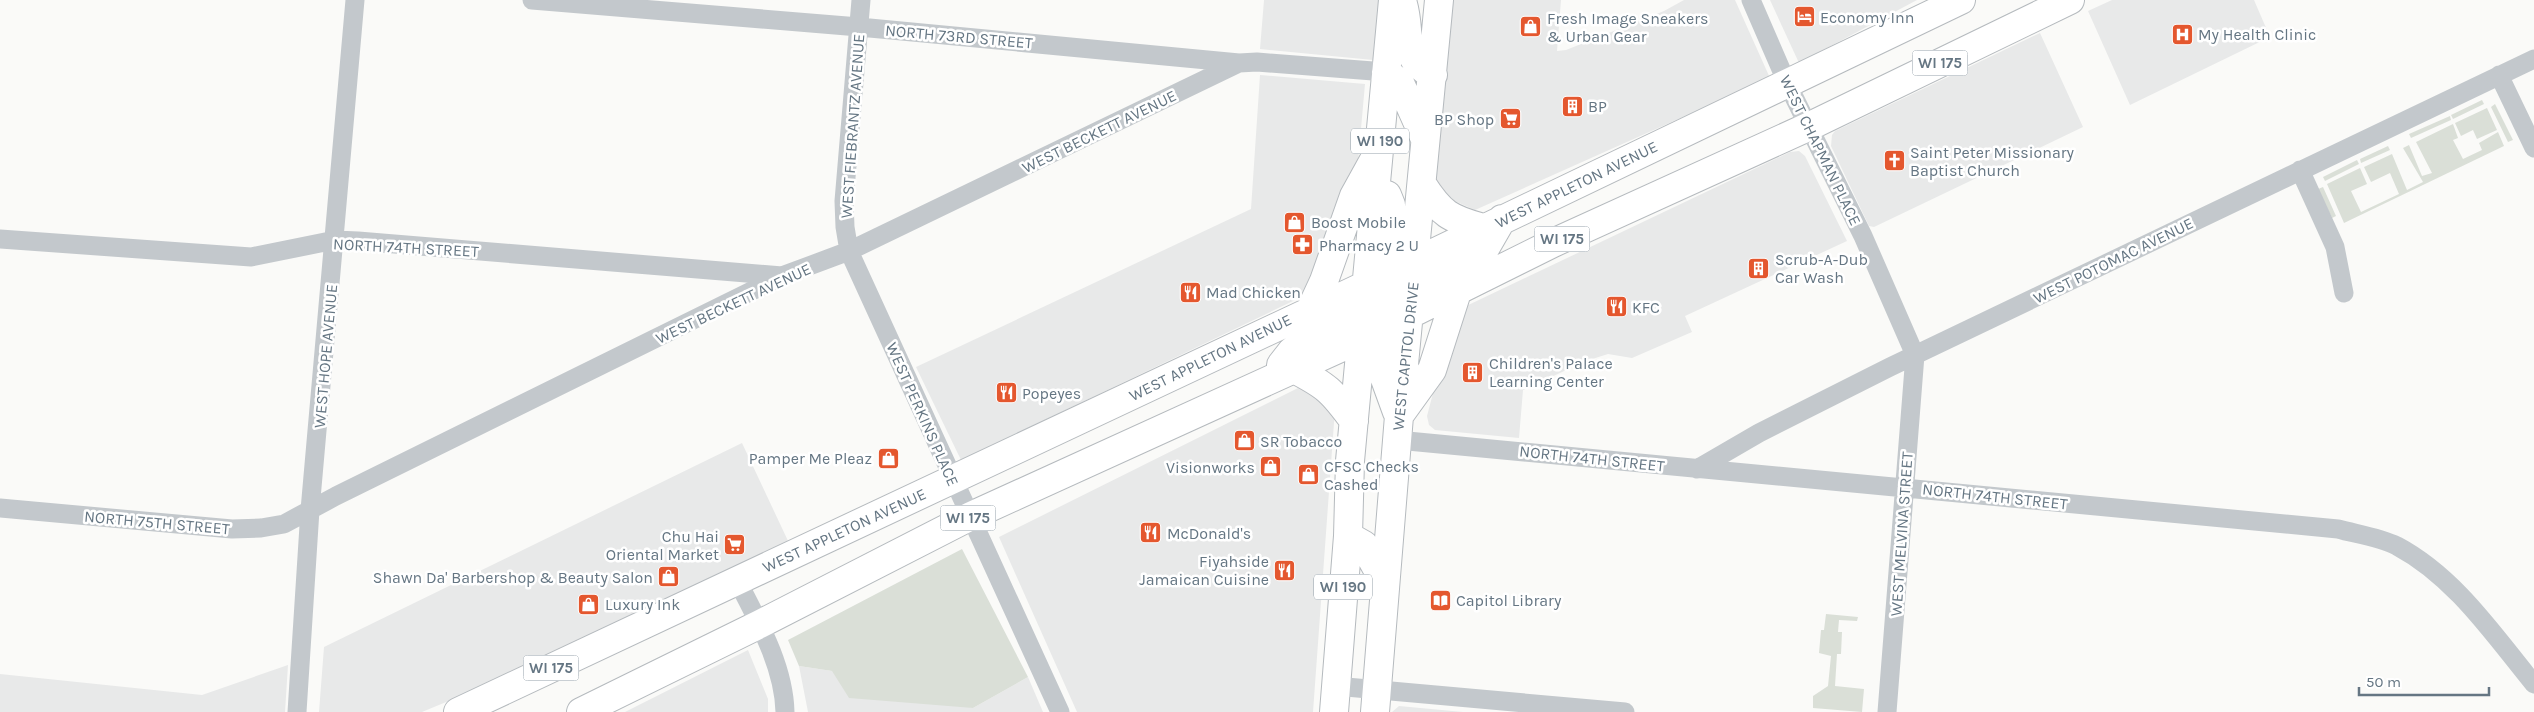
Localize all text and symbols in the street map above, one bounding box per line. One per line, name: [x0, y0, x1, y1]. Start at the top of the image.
hotel icon: Economy Inn: [1792, 5, 1816, 29]
place label: Economy Inn: [1820, 8, 1914, 27]
place label: Fresh Image Sneakers & Urban Gear: [1547, 9, 1708, 46]
shop icon: Fresh Image Sneakers & Urban Gear: [1519, 15, 1543, 39]
street label: NORTH 73RD STREET: [884, 21, 1034, 52]
hospital icon: My Health Clinic: [2170, 22, 2194, 46]
place label: My Health Clinic: [2198, 25, 2316, 44]
street label: WEST FIEBRANTZ AVENUE: [837, 33, 868, 219]
road number: WI 175: [1912, 50, 1968, 76]
street label: WEST CHAPMAN PLACE: [1776, 72, 1865, 229]
street label: WEST BECKETT AVENUE: [1019, 86, 1179, 177]
building icon: BP: [1560, 94, 1584, 118]
place label: BP: [1588, 97, 1607, 116]
supermarket icon: BP Shop: [1498, 107, 1522, 131]
place label: BP Shop: [1434, 110, 1494, 129]
road number: WI 190: [1351, 128, 1409, 154]
street label: WEST APPLETON AVENUE: [1492, 137, 1661, 232]
place label: Saint Peter Missionary Baptist Church: [1910, 143, 2075, 180]
church icon: Saint Peter Missionary Baptist Church: [1882, 149, 1906, 173]
shop icon: Boost Mobile: [1283, 210, 1307, 234]
place label: Boost Mobile: [1311, 213, 1406, 232]
street label: WEST POTOMAC AVENUE: [2030, 213, 2196, 308]
road number: WI 175: [1534, 226, 1590, 252]
pharmacy icon: Pharmacy 2 U: [1291, 233, 1315, 257]
street label: NORTH 74TH STREET: [333, 234, 479, 261]
place label: Pharmacy 2 U: [1319, 236, 1419, 255]
place label: Scrub-A-Dub Car Wash: [1775, 250, 1868, 287]
building icon: Scrub-A-Dub Car Wash: [1747, 256, 1771, 280]
street label: WEST BECKETT AVENUE: [653, 259, 814, 348]
restaurant icon: Mad Chicken: [1178, 280, 1202, 304]
street label: WEST CAPITOL DRIVE: [1388, 281, 1423, 431]
street label: WEST HOPE AVENUE: [310, 283, 341, 429]
place label: Mad Chicken: [1206, 283, 1301, 302]
restaurant icon: KFC: [1604, 295, 1628, 319]
place label: KFC: [1632, 298, 1660, 317]
street label: WEST APPLETON AVENUE: [1126, 310, 1295, 405]
street label: WEST PERKINS PLACE: [882, 339, 963, 489]
place label: Children's Palace Learning Center: [1489, 354, 1613, 391]
building icon: Children's Palace Learning Center: [1461, 360, 1485, 384]
restaurant icon: Popeyes: [994, 381, 1018, 405]
place label: Popeyes: [1022, 384, 1081, 403]
shop icon: SR Tobacco: [1232, 429, 1256, 453]
place label: SR Tobacco: [1260, 432, 1342, 451]
street label: NORTH 74TH STREET: [1518, 441, 1666, 476]
shop icon: Pamper Me Pleaz: [876, 446, 900, 470]
place label: Pamper Me Pleaz: [749, 449, 872, 468]
street label: WEST MELVINA STREET: [1886, 451, 1917, 617]
shop icon: Visionworks: [1259, 455, 1283, 479]
place label: CFSC Checks Cashed: [1324, 457, 1419, 494]
place label: Visionworks: [1166, 458, 1255, 477]
shop icon: CFSC Checks Cashed: [1296, 463, 1320, 487]
street label: NORTH 74TH STREET: [1921, 479, 2069, 514]
street label: WEST APPLETON AVENUE: [759, 484, 929, 577]
road number: WI 175: [940, 506, 996, 530]
street label: NORTH 75TH STREET: [83, 507, 231, 538]
restaurant icon: McDonald's: [1139, 521, 1163, 545]
place label: McDonald's: [1167, 524, 1251, 543]
place label: Chu Hai Oriental Market: [606, 527, 719, 564]
supermarket icon: Chu Hai Oriental Market: [723, 533, 747, 557]
place label: Fiyahside Jamaican Cuisine: [1139, 552, 1269, 589]
restaurant icon: Fiyahside Jamaican Cuisine: [1273, 558, 1297, 582]
shop icon: Shawn Da' Barbershop & Beauty Salon: [657, 565, 681, 589]
place label: Shawn Da' Barbershop & Beauty Salon: [373, 568, 653, 587]
road number: WI 190: [1314, 574, 1372, 600]
library icon: Capitol Library: [1428, 588, 1452, 612]
place label: Capitol Library: [1456, 591, 1562, 610]
shop icon: Luxury Ink: [577, 592, 601, 616]
place label: Luxury Ink: [605, 595, 680, 614]
road number: WI 175: [524, 656, 578, 680]
scale bar: [2359, 664, 2489, 696]
text: 50 m: [2366, 673, 2401, 691]

